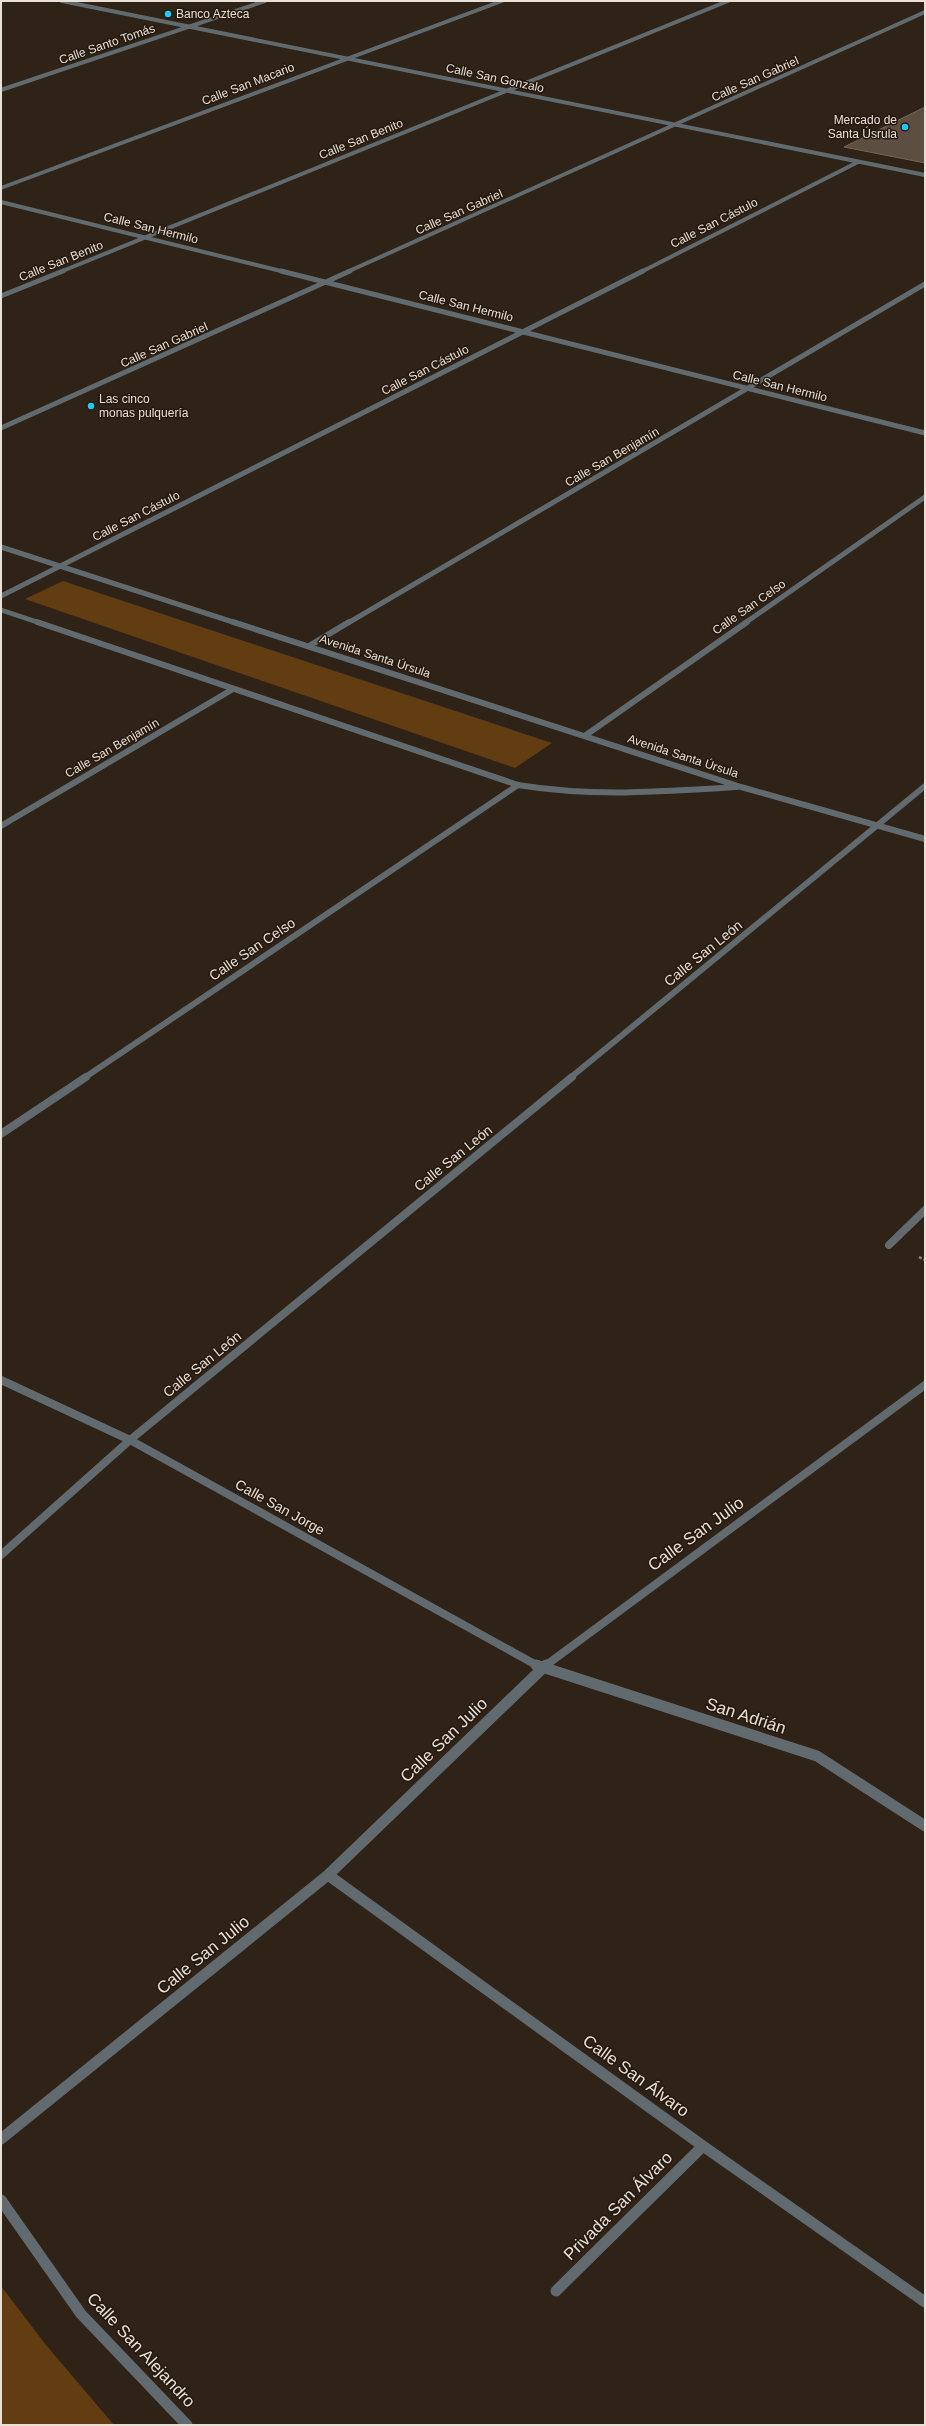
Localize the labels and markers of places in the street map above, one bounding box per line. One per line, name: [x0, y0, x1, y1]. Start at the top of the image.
place label: Banco Azteca: [176, 7, 250, 21]
marker: Banco Azteca: [163, 9, 173, 19]
place label: Mercado de Santa Úsrula: [828, 113, 897, 141]
marker: Mercado de Santa Úsrula: [900, 122, 910, 132]
place label: Las cinco monas pulquería: [99, 392, 189, 420]
marker: Las cinco monas pulquería: [86, 401, 96, 411]

